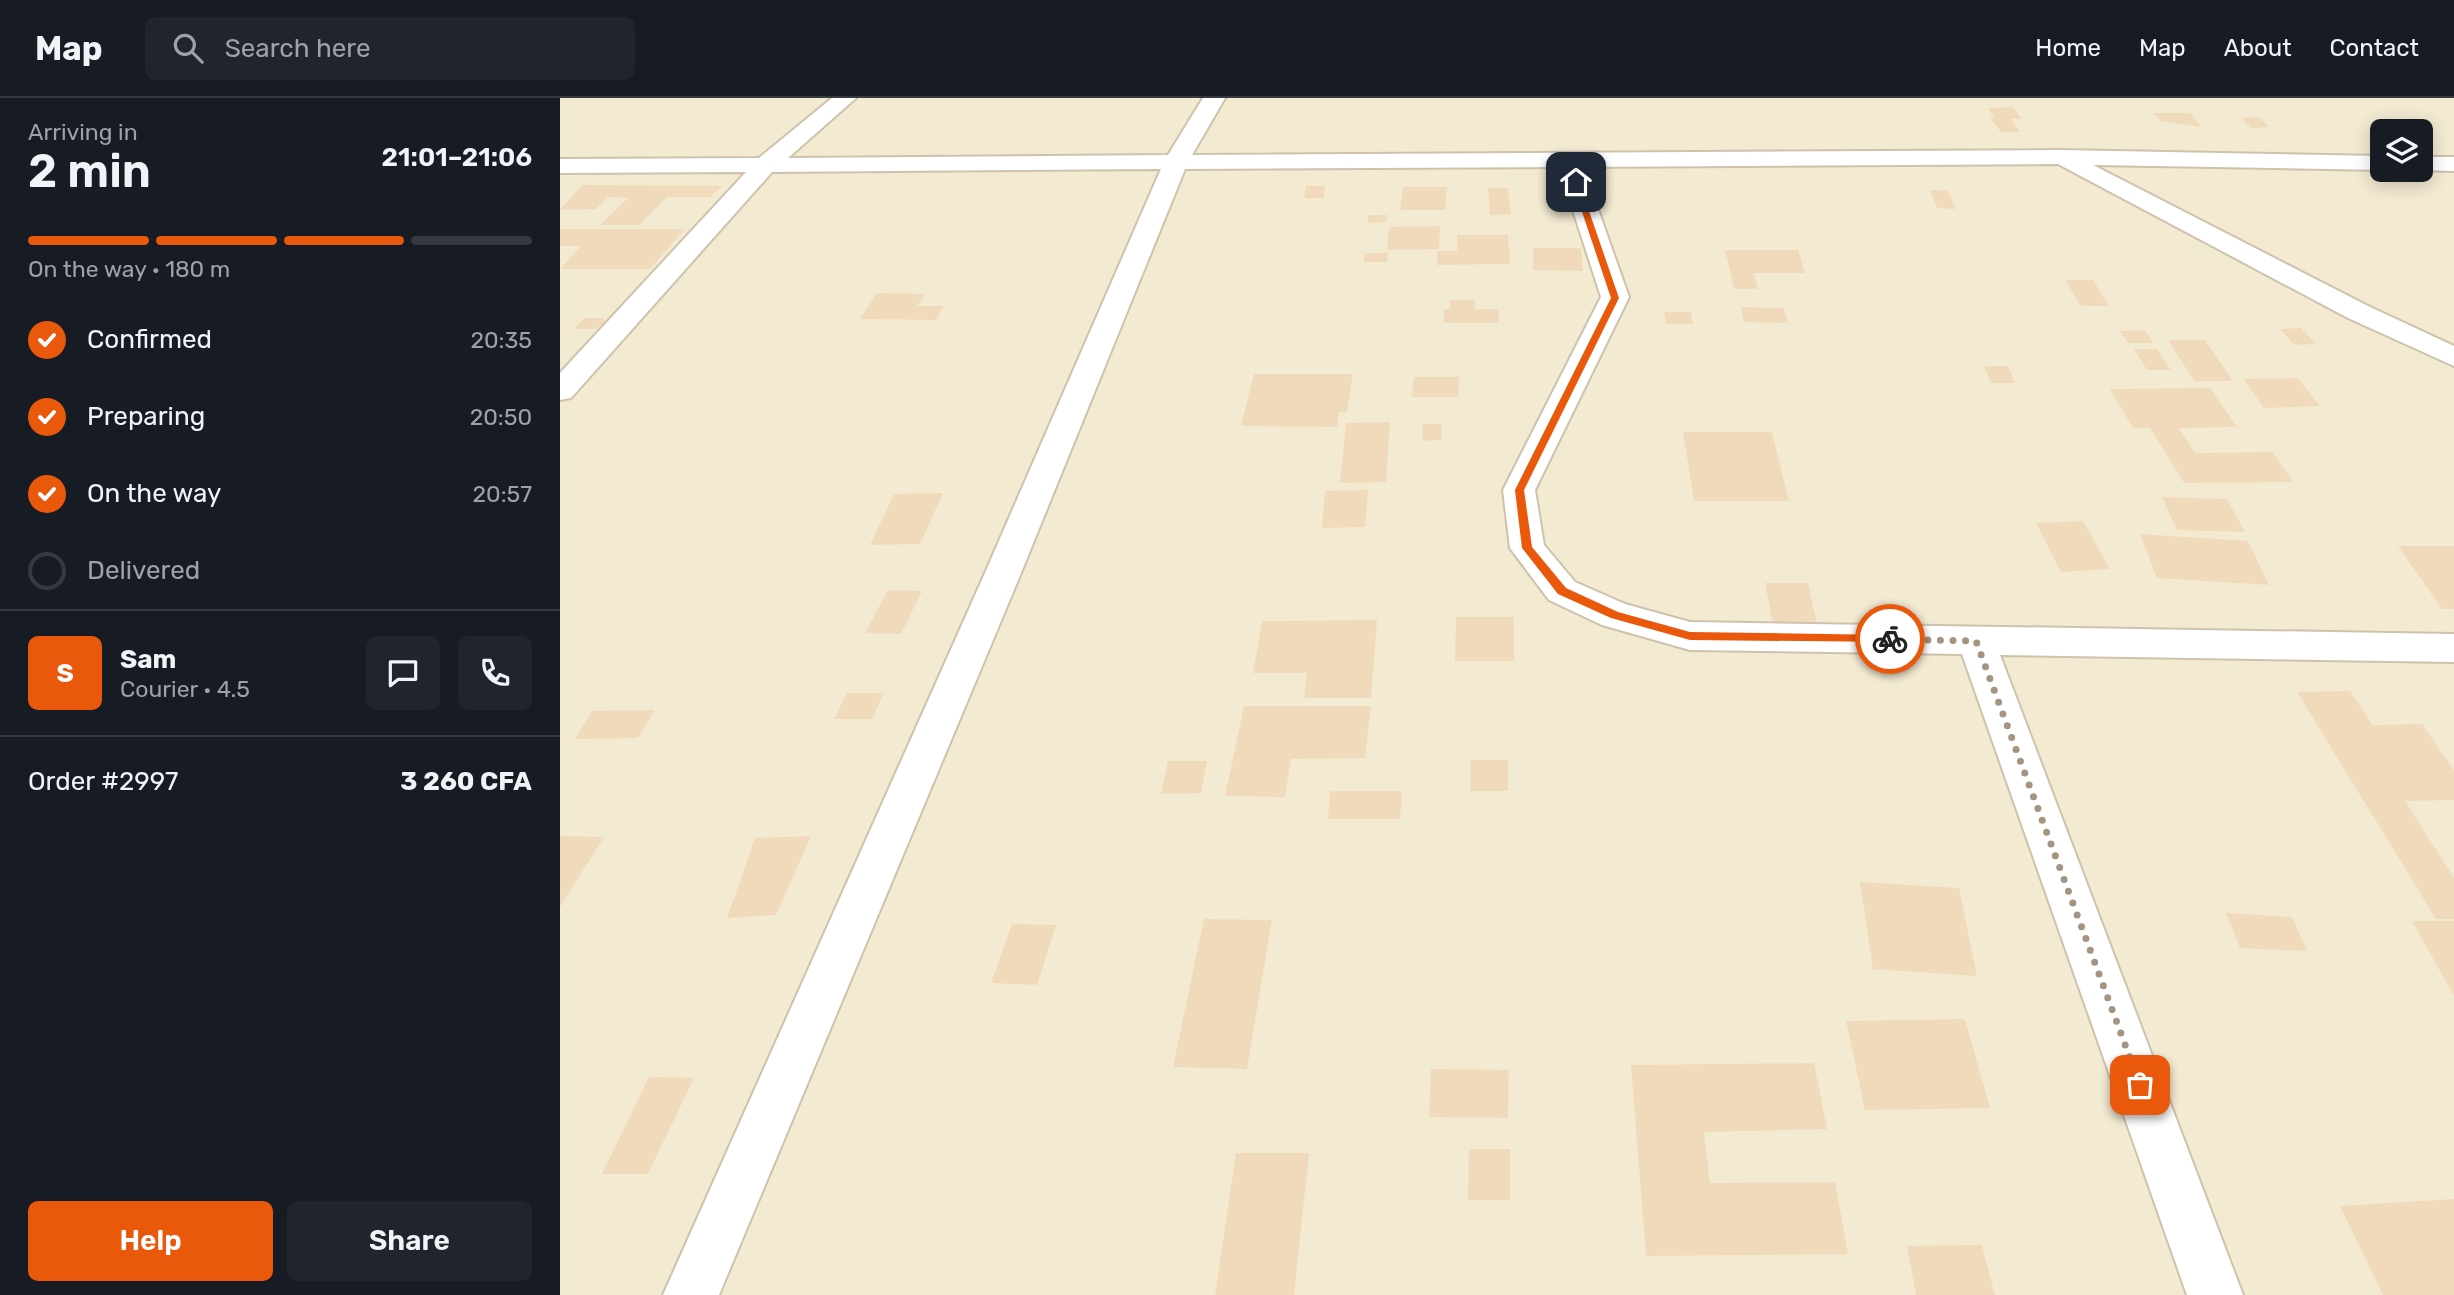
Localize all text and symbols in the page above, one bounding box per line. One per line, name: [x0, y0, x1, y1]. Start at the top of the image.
search box: [145, 17, 635, 80]
text: Map: [35, 29, 103, 68]
icon: search: [169, 29, 207, 67]
text: Search here: [225, 33, 370, 64]
text: Home: [2035, 34, 2101, 62]
text: Map: [2139, 34, 2186, 62]
text: About: [2224, 34, 2292, 62]
text: Contact: [2330, 34, 2419, 62]
text: Arriving in: [28, 118, 138, 146]
map controls: [2370, 119, 2433, 182]
button: layers: [2370, 119, 2433, 182]
text: 21:01–21:06: [382, 142, 532, 173]
text: 2 min: [28, 144, 151, 199]
pin: [1546, 152, 1606, 212]
icon: home: [1557, 163, 1595, 201]
text: On the way · 180 m: [28, 255, 230, 283]
icon: check: [28, 321, 66, 359]
text: Confirmed: [87, 324, 212, 355]
text: 20:35: [471, 326, 532, 354]
icon: check: [28, 398, 66, 436]
text: Preparing: [87, 401, 205, 432]
text: 20:50: [470, 403, 532, 431]
icon: check: [28, 475, 66, 513]
text: On the way: [87, 478, 221, 509]
text: 20:57: [473, 480, 532, 508]
text: Delivered: [87, 555, 200, 586]
courier: [1855, 604, 1925, 674]
icon: bike: [1871, 620, 1909, 658]
button: chat: [366, 636, 440, 710]
button: phone: [458, 636, 532, 710]
text: Sam: [120, 644, 176, 675]
text: S: [56, 658, 74, 689]
text: Courier · 4.5: [120, 675, 250, 703]
text: Order #2997: [28, 766, 178, 797]
text: 3 260 CFA: [400, 766, 532, 797]
pin: [2110, 1055, 2170, 1115]
icon: bag: [2121, 1066, 2159, 1104]
button: Help: [28, 1201, 273, 1281]
button: Share: [287, 1201, 532, 1281]

